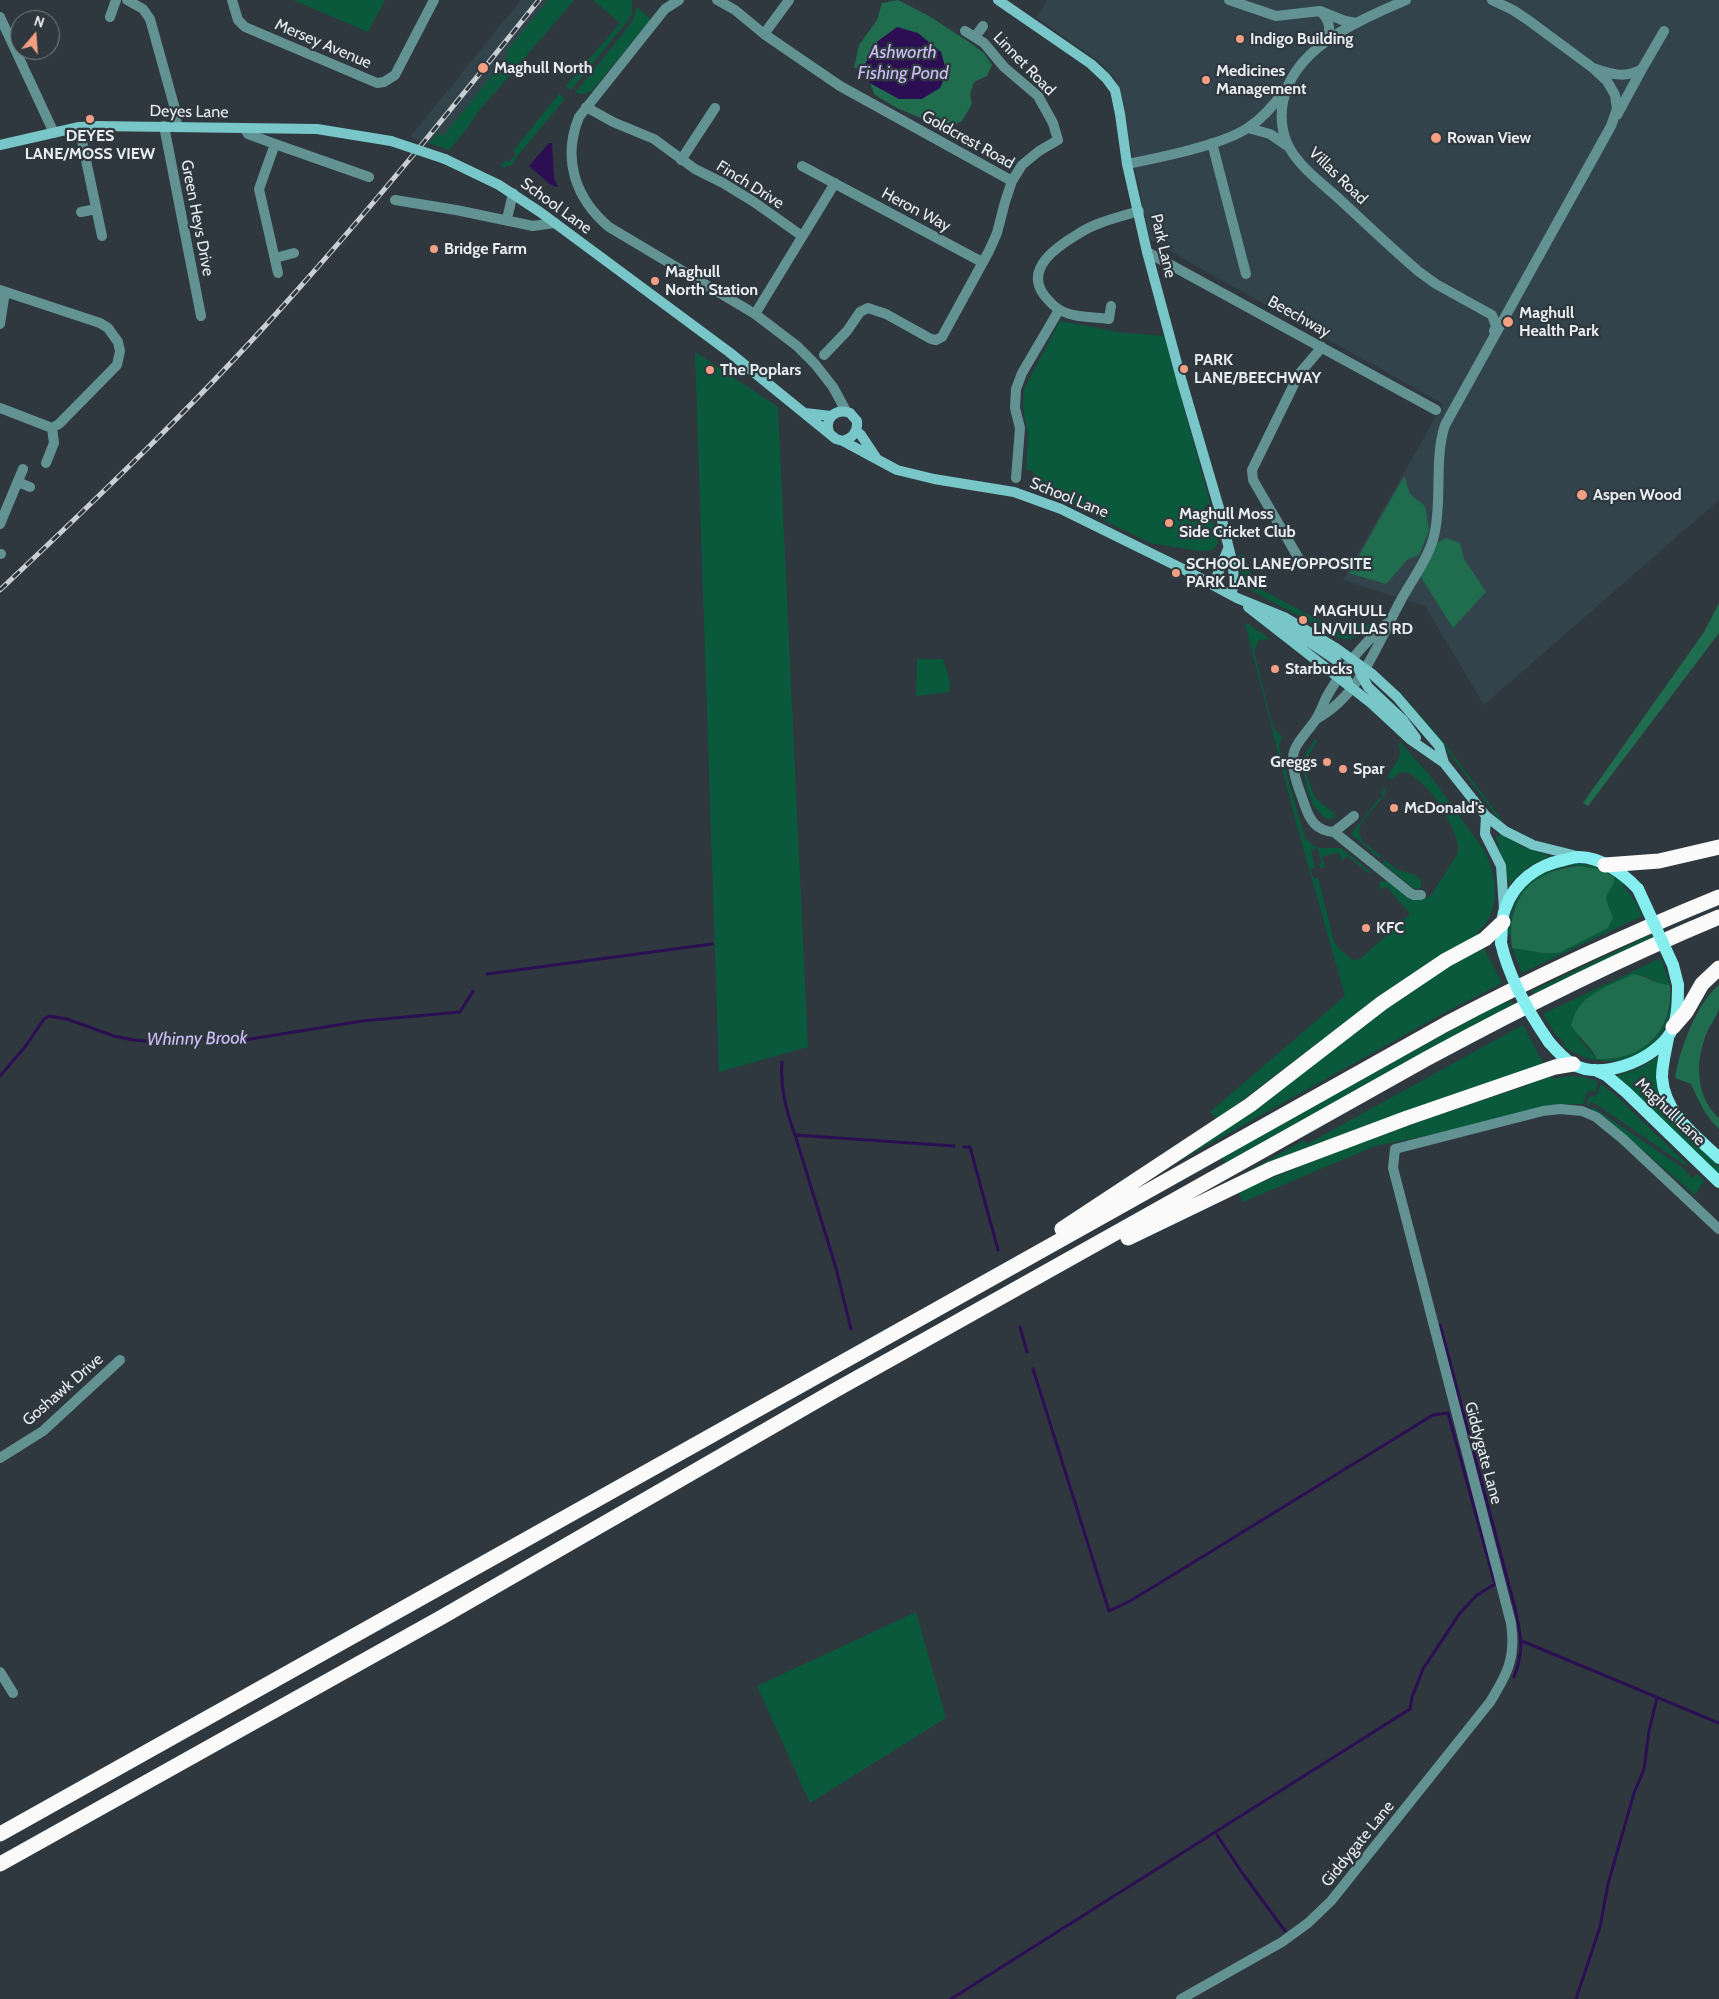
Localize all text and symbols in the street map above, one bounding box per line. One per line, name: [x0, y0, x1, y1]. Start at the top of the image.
north arrow: [10, 10, 60, 60]
text: N: [32, 12, 47, 32]
street label: Mersey Avenue: [272, 15, 374, 73]
street label: Linnet Road: [989, 28, 1059, 100]
place label: Indigo Building: [1250, 29, 1353, 49]
marker: Indigo Building: [1234, 33, 1246, 45]
water label: Ashworth Fishing Pond: [857, 42, 949, 84]
place label: Maghull North: [494, 58, 593, 78]
marker: Maghull North: [476, 61, 490, 75]
place label: Medicines Management: [1216, 61, 1307, 99]
marker: Medicines Management: [1200, 74, 1212, 86]
street label: Deyes Lane: [149, 102, 229, 122]
street label: Goldcrest Road: [918, 107, 1018, 173]
marker: DEYES LANE/MOSS VIEW: [84, 113, 96, 125]
place label: DEYES LANE/MOSS VIEW: [25, 126, 155, 164]
place label: Rowan View: [1447, 128, 1531, 148]
marker: Rowan View: [1429, 131, 1443, 145]
street label: Villas Road: [1305, 143, 1371, 209]
street label: Finch Drive: [713, 157, 787, 213]
street label: Green Heys Drive: [176, 158, 218, 278]
street label: School Lane: [517, 174, 595, 238]
street label: Heron Way: [878, 184, 954, 236]
street label: Park Lane: [1146, 212, 1180, 280]
place label: Bridge Farm: [444, 239, 527, 259]
marker: Bridge Farm: [428, 243, 440, 255]
place label: Maghull North Station: [665, 262, 758, 300]
marker: Maghull North Station: [649, 275, 661, 287]
street label: Beechway: [1264, 292, 1334, 342]
place label: Maghull Health Park: [1519, 303, 1599, 341]
marker: Maghull Health Park: [1501, 315, 1515, 329]
place label: PARK LANE/BEECHWAY: [1194, 350, 1321, 388]
place label: The Poplars: [720, 360, 801, 380]
marker: PARK LANE/BEECHWAY: [1178, 363, 1190, 375]
marker: The Poplars: [704, 364, 716, 376]
street label: School Lane: [1027, 474, 1111, 522]
place label: Aspen Wood: [1593, 485, 1682, 505]
marker: Aspen Wood: [1575, 488, 1589, 502]
place label: Maghull Moss Side Cricket Club: [1179, 504, 1296, 542]
marker: Maghull Moss Side Cricket Club: [1163, 517, 1175, 529]
place label: SCHOOL LANE/OPPOSITE PARK LANE: [1186, 554, 1372, 592]
marker: SCHOOL LANE/OPPOSITE PARK LANE: [1170, 567, 1182, 579]
place label: MAGHULL LN/VILLAS RD: [1313, 601, 1413, 639]
marker: MAGHULL LN/VILLAS RD: [1297, 614, 1309, 626]
place label: Starbucks: [1285, 659, 1353, 679]
marker: Starbucks: [1269, 663, 1281, 675]
place label: Greggs: [1270, 752, 1317, 772]
marker: Greggs: [1321, 756, 1333, 768]
place label: Spar: [1353, 759, 1385, 779]
marker: Spar: [1337, 763, 1349, 775]
place label: McDonald's: [1404, 798, 1484, 818]
marker: McDonald's: [1388, 802, 1400, 814]
place label: KFC: [1376, 918, 1404, 938]
marker: KFC: [1360, 922, 1372, 934]
water label: Whinny Brook: [146, 1027, 248, 1051]
street label: Maghull Lane: [1631, 1074, 1709, 1150]
street label: Goshawk Drive: [19, 1350, 107, 1430]
street label: Giddygate Lane: [1460, 1400, 1506, 1506]
street label: Giddygate Lane: [1317, 1797, 1399, 1891]

